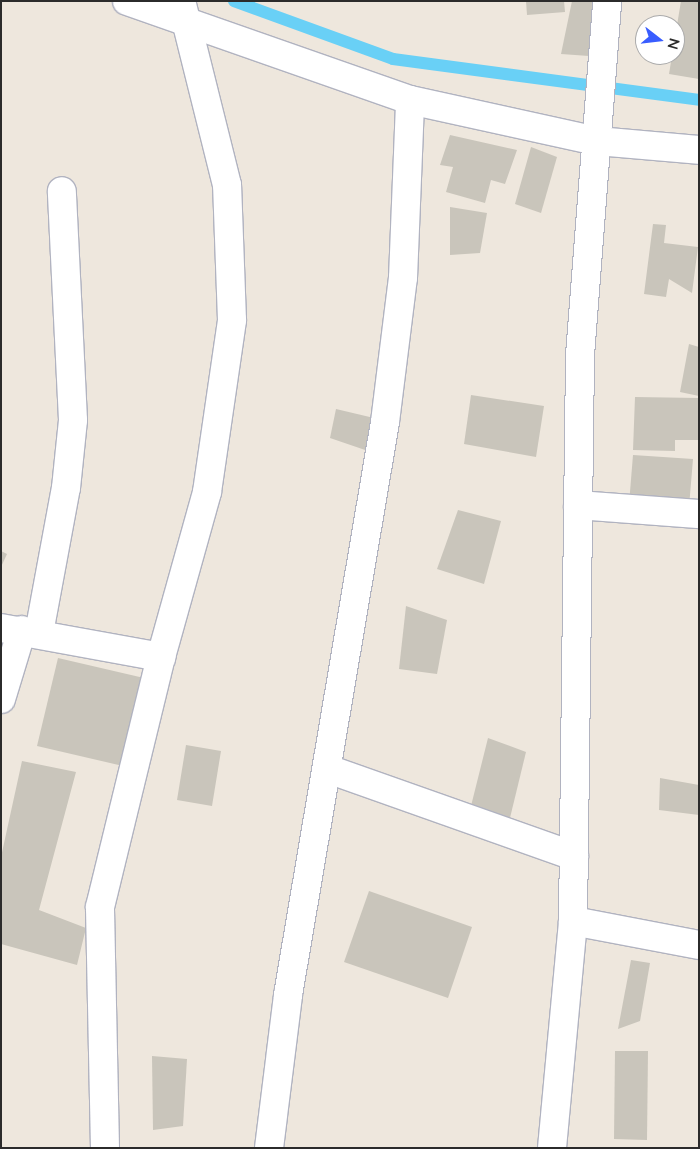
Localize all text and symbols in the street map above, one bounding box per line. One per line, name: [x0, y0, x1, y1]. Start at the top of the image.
north arrow: [635, 15, 685, 65]
text: N: [664, 36, 684, 52]

